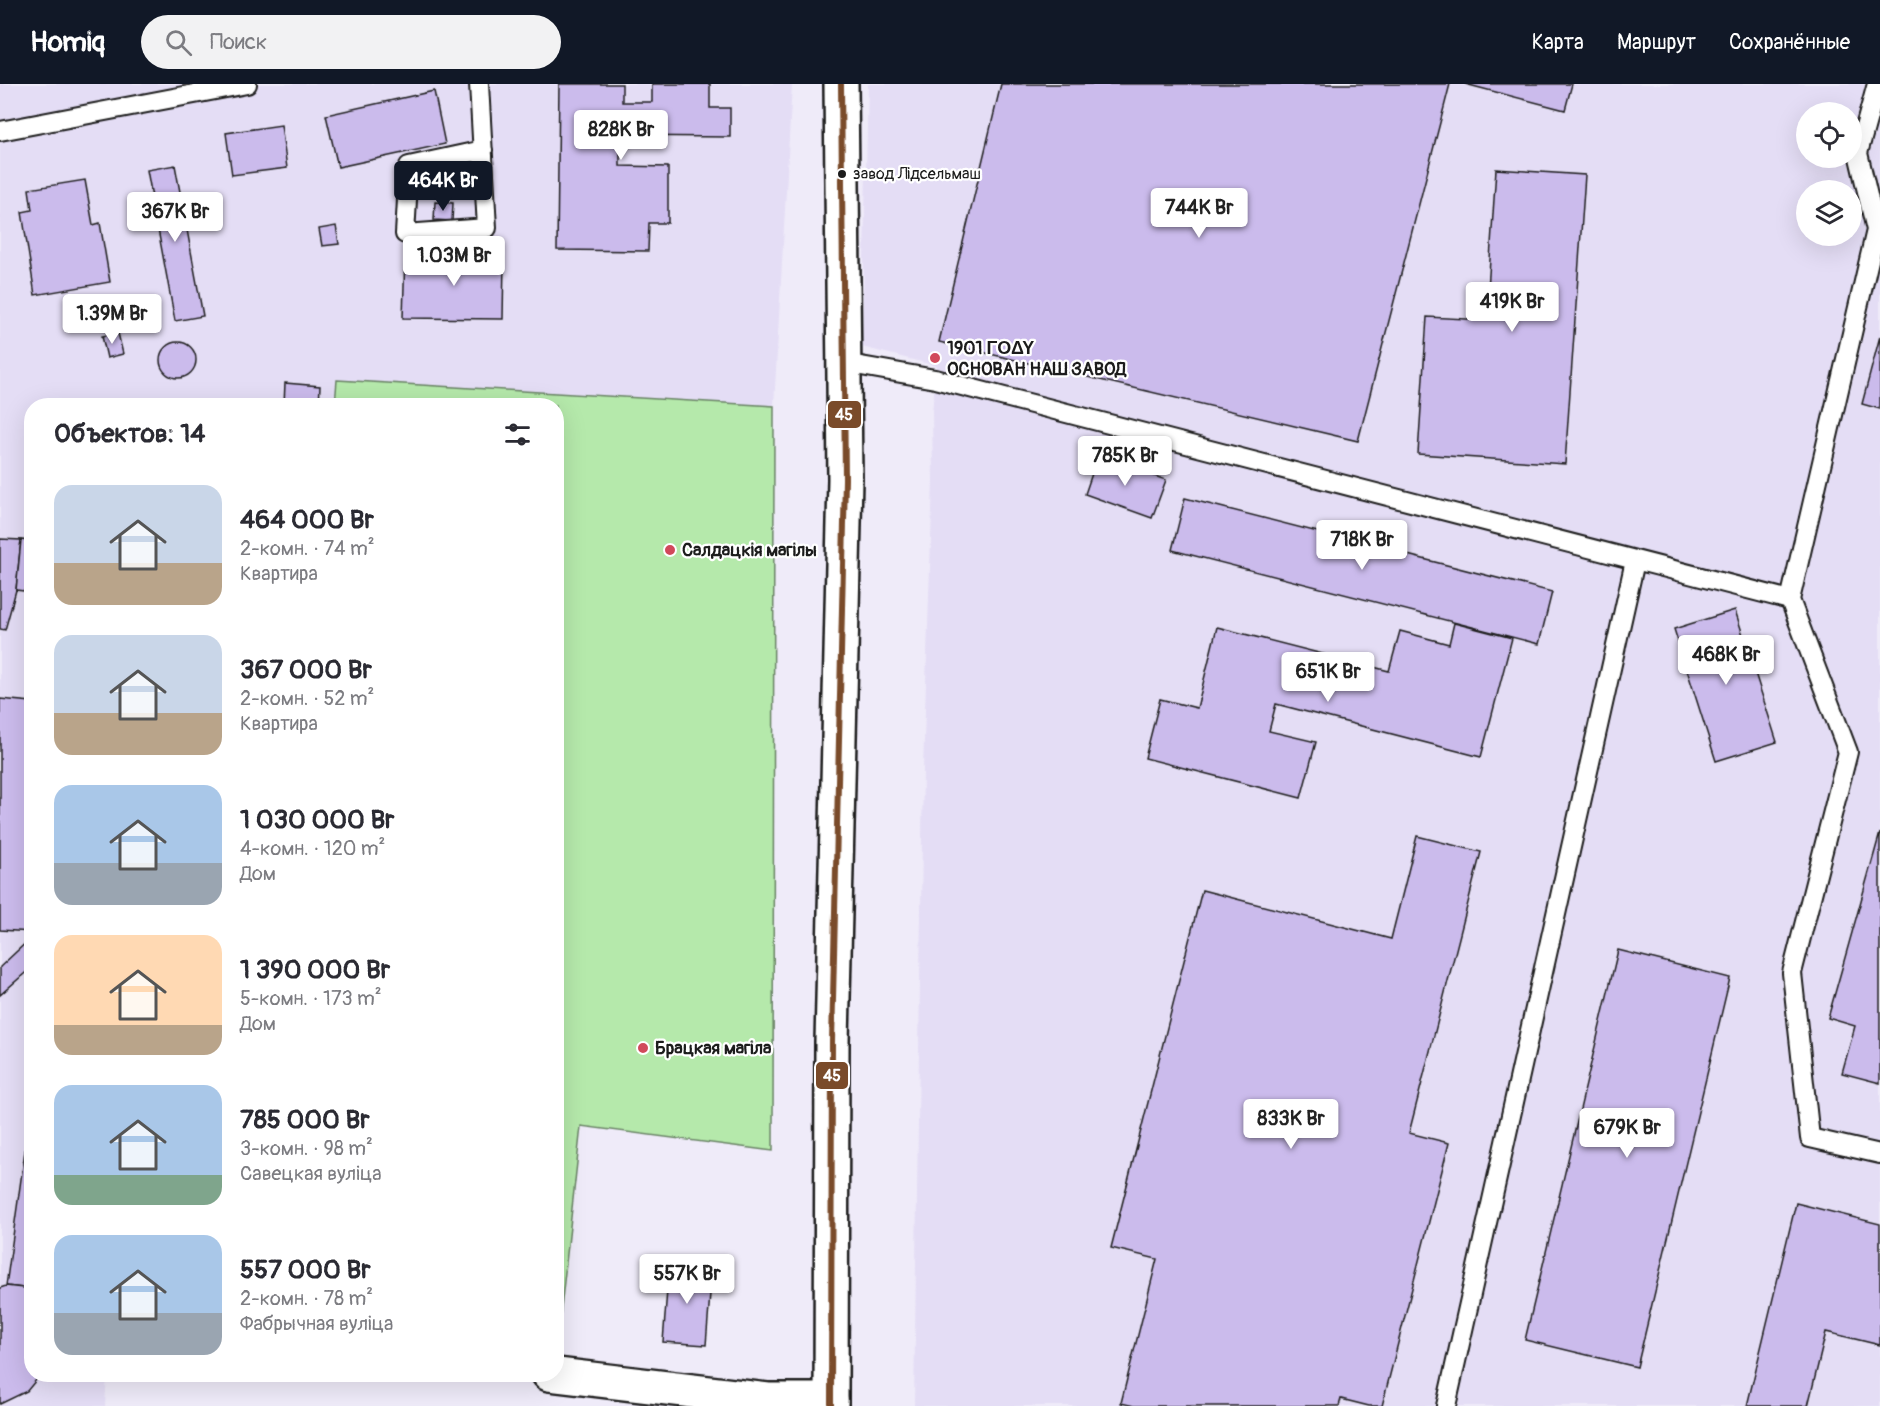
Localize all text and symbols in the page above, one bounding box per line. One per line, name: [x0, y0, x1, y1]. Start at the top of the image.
search box: [141, 15, 561, 69]
text: Homiq: [30, 25, 105, 60]
icon: search: [162, 26, 195, 59]
text: Поиск: [210, 28, 267, 56]
text: Карта: [1532, 29, 1584, 56]
text: Маршрут: [1617, 29, 1696, 56]
text: Сохранённые: [1729, 29, 1850, 56]
map controls: [1796, 102, 1862, 246]
button: locate: [1796, 102, 1862, 168]
pin: 828K Br: [566, 110, 676, 161]
text: 828K Br: [588, 117, 654, 142]
pin: 464K Br: [388, 161, 498, 212]
place label: завод Лідсельмаш: [853, 164, 981, 184]
text: 464K Br: [408, 168, 478, 193]
marker: завод Лідсельмаш: [836, 168, 848, 180]
button: layers: [1796, 180, 1862, 246]
pin: 744K Br: [1144, 188, 1254, 239]
pin: 367K Br: [120, 192, 230, 243]
text: 744K Br: [1165, 195, 1233, 220]
text: 367K Br: [141, 199, 209, 224]
pin: 1.03M Br: [392, 236, 516, 287]
text: 1.03M Br: [417, 243, 491, 268]
pin: 419K Br: [1457, 282, 1567, 333]
text: 419K Br: [1480, 289, 1544, 314]
pin: 1.39M Br: [50, 294, 174, 345]
text: 1.39M Br: [77, 301, 147, 326]
place label: 1901 ΓΟΔΥ ОСНОВАН НАШ ЗАВОД: [947, 337, 1127, 381]
marker: 1901 ΓΟΔΥ ОСНОВАН НАШ ЗАВОД: [928, 351, 942, 365]
line badge: 45: [827, 400, 862, 429]
text: 45: [835, 405, 853, 425]
text: Объектов: 14: [54, 418, 205, 450]
icon: filters: [501, 418, 534, 451]
pin: 785K Br: [1070, 436, 1180, 487]
text: 785K Br: [1092, 443, 1158, 468]
text: 464 000 Br: [240, 504, 374, 536]
icon: home: [102, 509, 174, 581]
pin: 718K Br: [1307, 520, 1417, 571]
text: 718K Br: [1330, 527, 1394, 552]
text: 2-комн. · 74 m²: [240, 536, 375, 561]
place label: Салдацкія магілы: [682, 539, 817, 562]
marker: Салдацкія магілы: [663, 543, 677, 557]
text: Квартира: [240, 561, 318, 586]
pin: 468K Br: [1671, 635, 1781, 686]
text: 468K Br: [1692, 642, 1760, 667]
pin: 651K Br: [1273, 652, 1383, 703]
text: 367 000 Br: [240, 654, 372, 686]
icon: home: [102, 659, 174, 731]
text: 651K Br: [1295, 659, 1361, 684]
text: 2-комн. · 52 m²: [240, 686, 374, 711]
text: Квартира: [240, 711, 318, 736]
text: 1 030 000 Br: [240, 804, 394, 836]
icon: home: [102, 809, 174, 881]
text: 4-комн. · 120 m²: [240, 836, 385, 861]
text: Дом: [240, 861, 276, 886]
text: 1 390 000 Br: [240, 954, 390, 986]
icon: home: [102, 959, 174, 1031]
text: 5-комн. · 173 m²: [240, 986, 382, 1011]
text: Дом: [240, 1011, 276, 1036]
place label: Брацкая магіла: [655, 1037, 772, 1060]
marker: Брацкая магіла: [636, 1041, 650, 1055]
line badge: 45: [815, 1061, 849, 1090]
text: 45: [823, 1066, 841, 1086]
pin: 833K Br: [1236, 1099, 1346, 1150]
text: 785 000 Br: [240, 1104, 370, 1136]
text: 833K Br: [1257, 1106, 1325, 1131]
pin: 679K Br: [1572, 1108, 1682, 1159]
icon: home: [102, 1109, 174, 1181]
text: 679K Br: [1593, 1115, 1661, 1140]
text: 3-комн. · 98 m²: [240, 1136, 373, 1161]
text: Савецкая вуліца: [240, 1161, 382, 1186]
text: 557 000 Br: [240, 1254, 371, 1286]
pin: 557K Br: [632, 1254, 742, 1305]
icon: home: [102, 1259, 174, 1331]
text: 557K Br: [653, 1261, 721, 1286]
text: 2-комн. · 78 m²: [240, 1286, 373, 1311]
text: Фабрычная вуліца: [240, 1311, 393, 1336]

